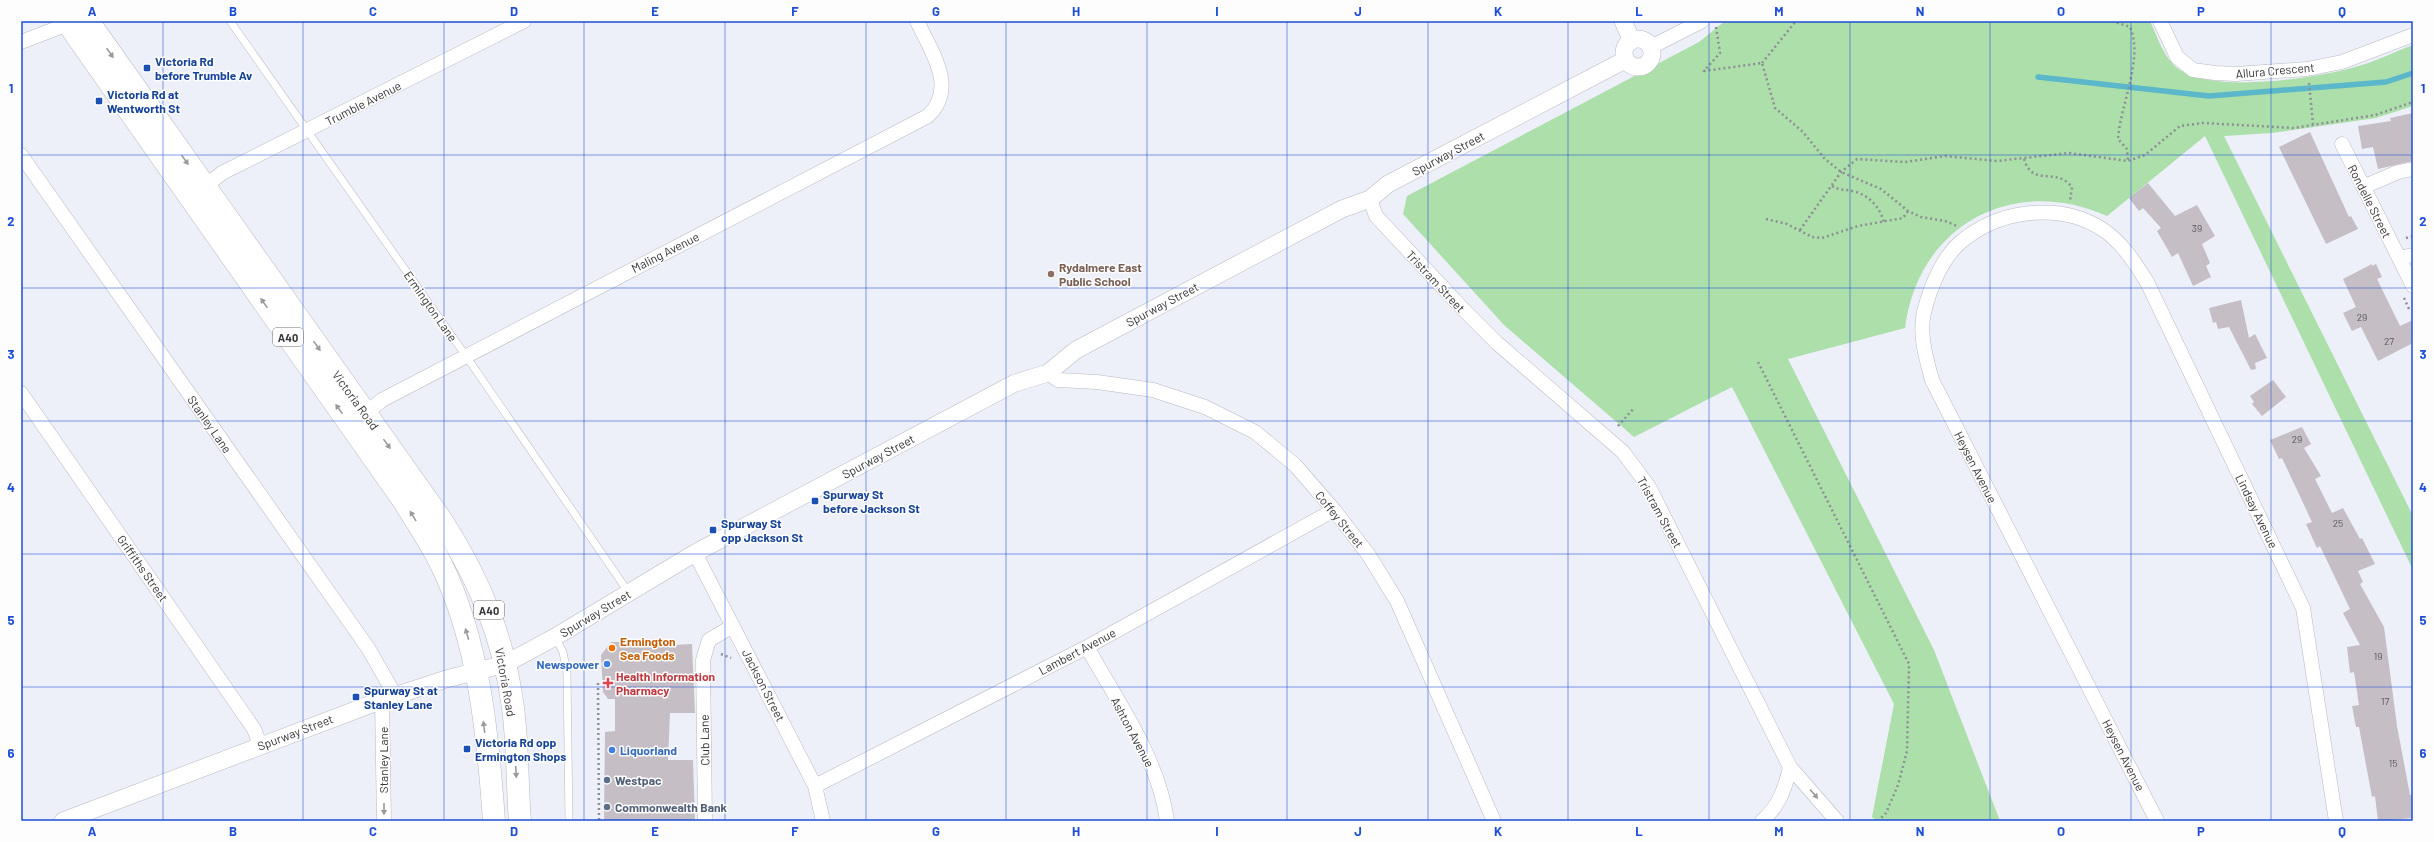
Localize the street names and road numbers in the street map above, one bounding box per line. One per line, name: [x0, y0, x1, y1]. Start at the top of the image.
street label: Allura Crescent: [2235, 60, 2315, 80]
street label: Trumble Avenue: [323, 78, 403, 128]
street label: Spurway Street: [1409, 128, 1487, 178]
street label: Rondelle Street: [2346, 162, 2394, 240]
street label: Maling Avenue: [629, 229, 701, 275]
street label: Tristram Street: [1404, 247, 1468, 315]
street label: Ermington Lane: [402, 268, 460, 344]
street label: Spurway Street: [1123, 279, 1201, 329]
road number: A40: [273, 328, 303, 346]
street label: Victoria Road: [330, 368, 382, 432]
street label: Stanley Lane: [185, 393, 235, 455]
street label: Heysen Avenue: [1952, 429, 2000, 505]
street label: Spurway Street: [839, 431, 917, 481]
street label: Lindsay Avenue: [2233, 472, 2281, 550]
street label: Tristram Street: [1635, 474, 1685, 550]
street label: Coffey Street: [1313, 488, 1367, 550]
street label: Griffiths Street: [115, 532, 171, 604]
street label: Spurway Street: [557, 586, 633, 640]
road number: A40: [474, 601, 504, 619]
street label: Lambert Avenue: [1036, 625, 1118, 677]
street label: Victoria Road: [493, 647, 519, 717]
street label: Jackson Street: [740, 647, 788, 723]
street label: Ashton Avenue: [1109, 695, 1157, 769]
street label: Spurway Street: [255, 711, 335, 753]
street label: Club Lane: [697, 714, 711, 766]
street label: Heysen Avenue: [2100, 717, 2148, 793]
street label: Stanley Lane: [376, 727, 390, 793]

